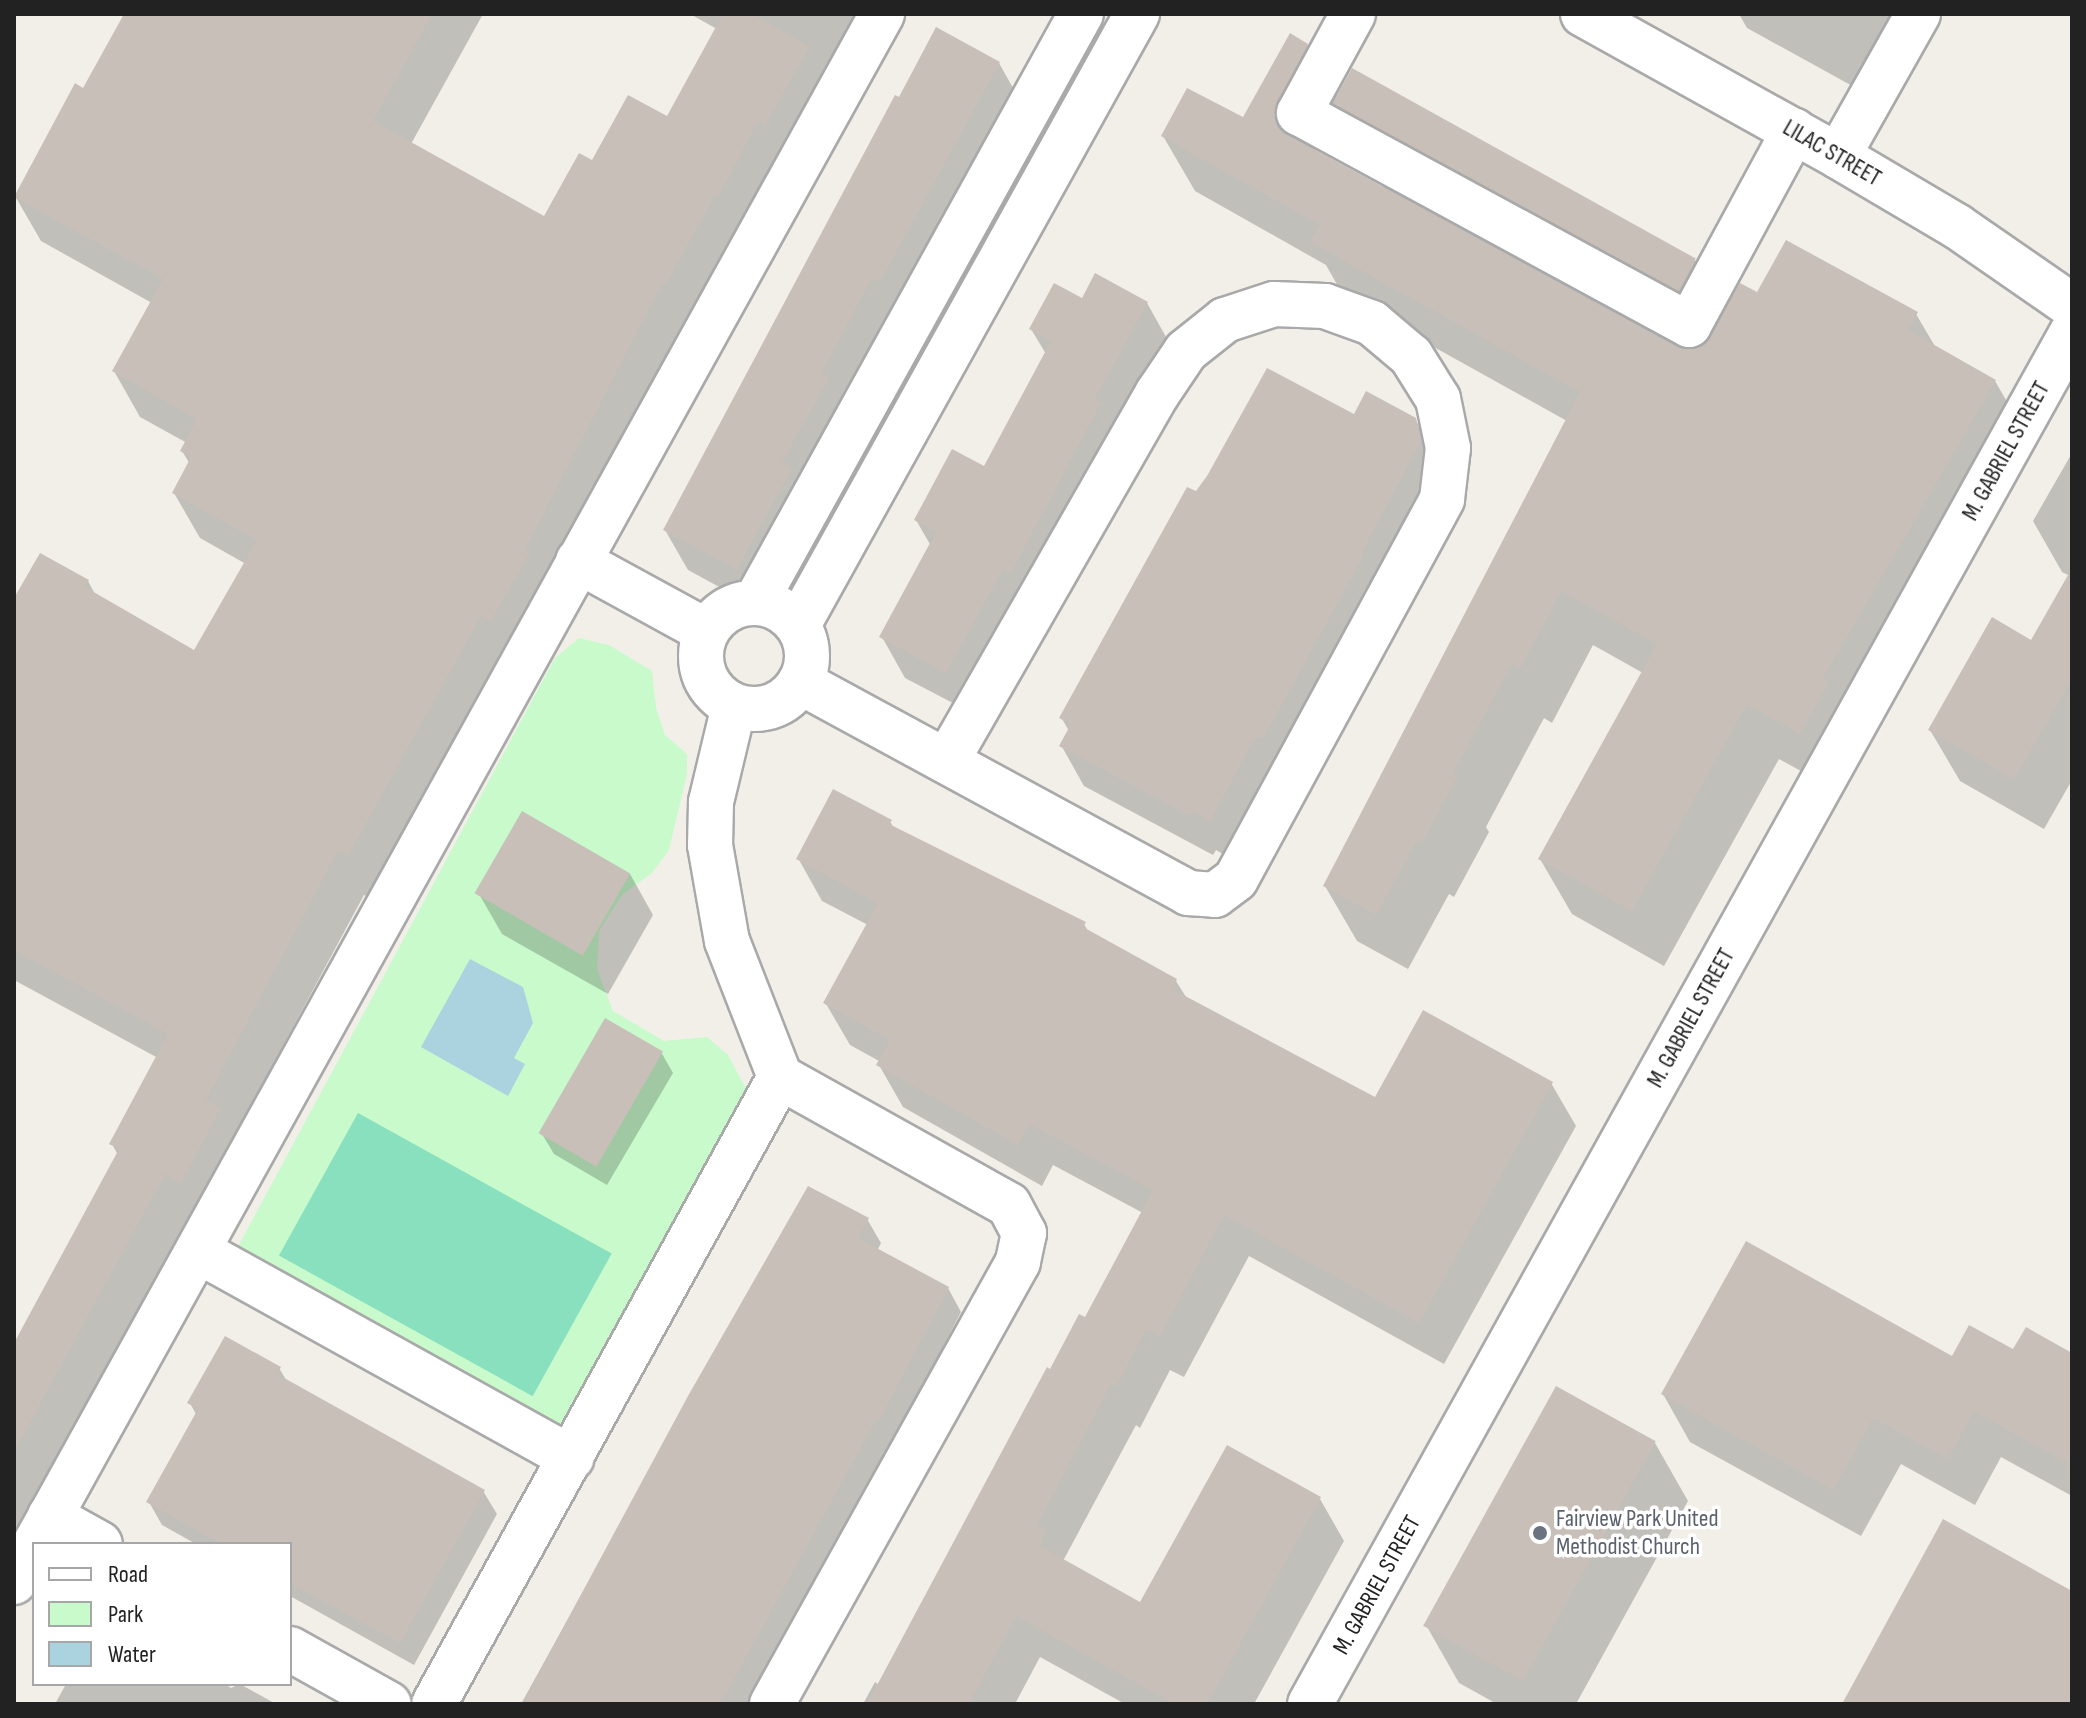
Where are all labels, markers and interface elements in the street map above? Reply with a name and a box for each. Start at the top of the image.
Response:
street label: LILAC STREET [1778,113,1886,193]
street label: M. GABRIEL STREET [1956,376,2056,526]
street label: M. GABRIEL STREET [1641,943,1741,1093]
place label: Fairview Park United Methodist Church [1556,1505,1718,1561]
street label: M. GABRIEL STREET [1327,1510,1427,1660]
marker: Fairview Park United Methodist Church [1531,1524,1549,1542]
legend [32,1542,292,1686]
text: Road [108,1560,148,1589]
text: Park [108,1600,143,1629]
text: Water [108,1640,156,1669]

